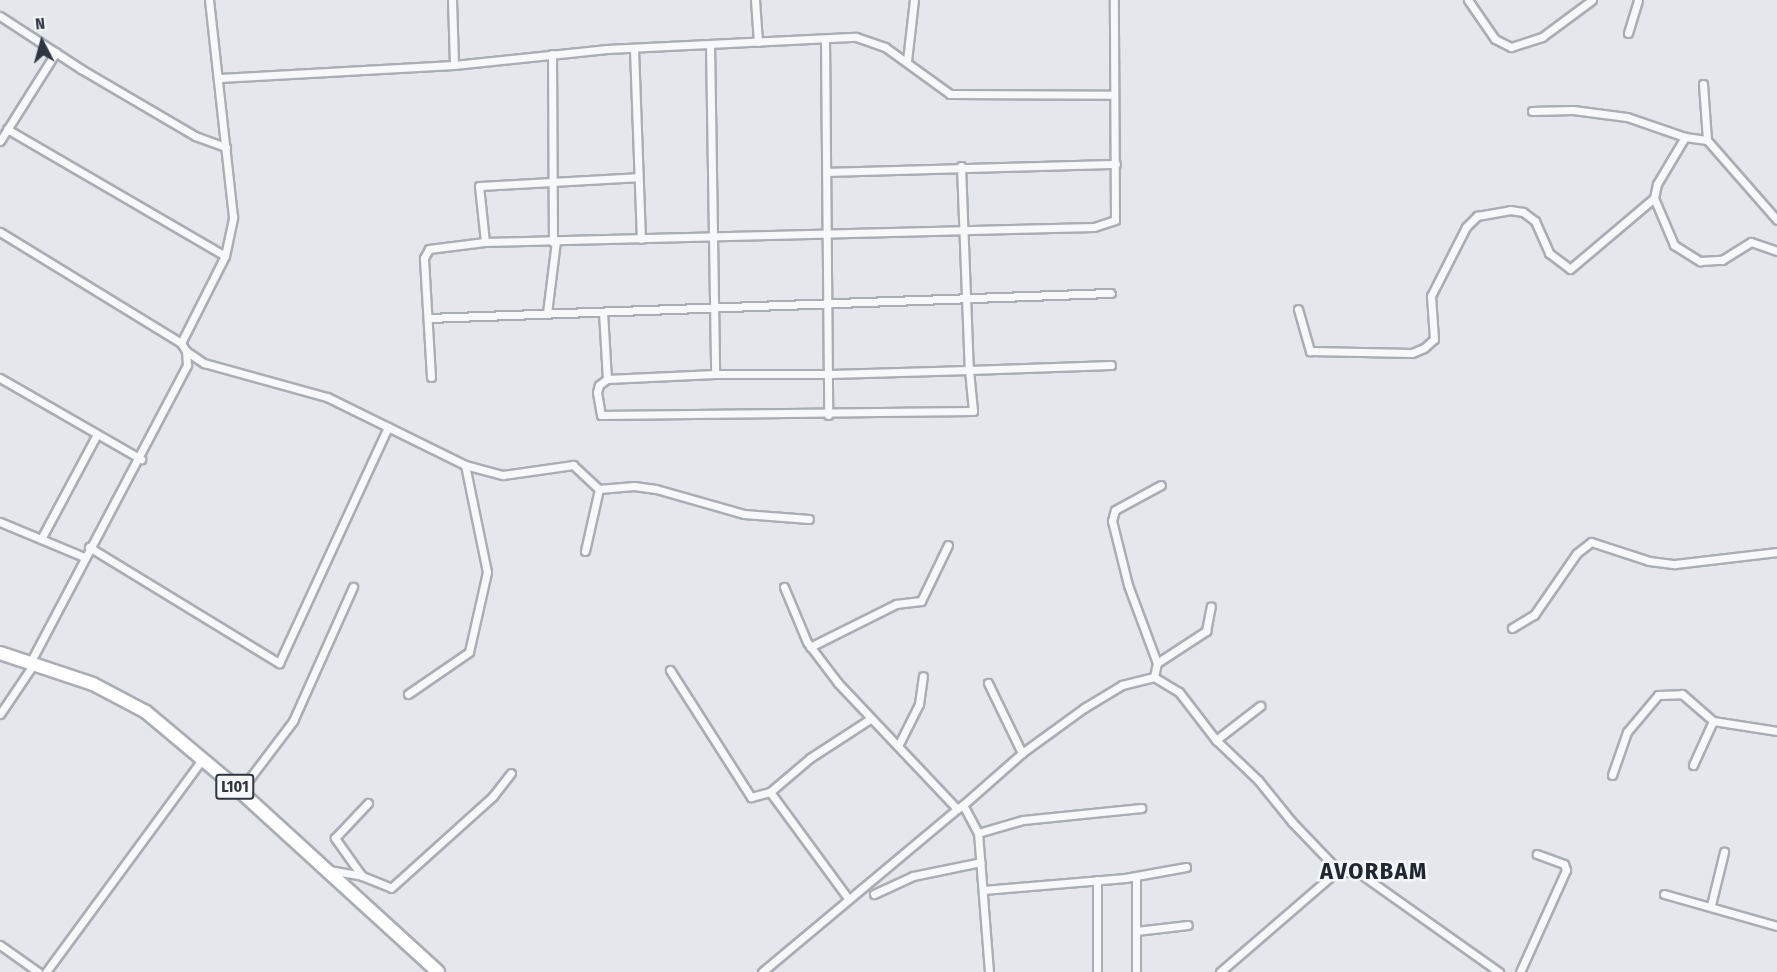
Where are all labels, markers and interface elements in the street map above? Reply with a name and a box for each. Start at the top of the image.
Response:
north arrow [12,12,72,72]
text: N [34,14,46,34]
road number: L101 [214,774,256,800]
district label: AVORBAM [1320,858,1428,886]

